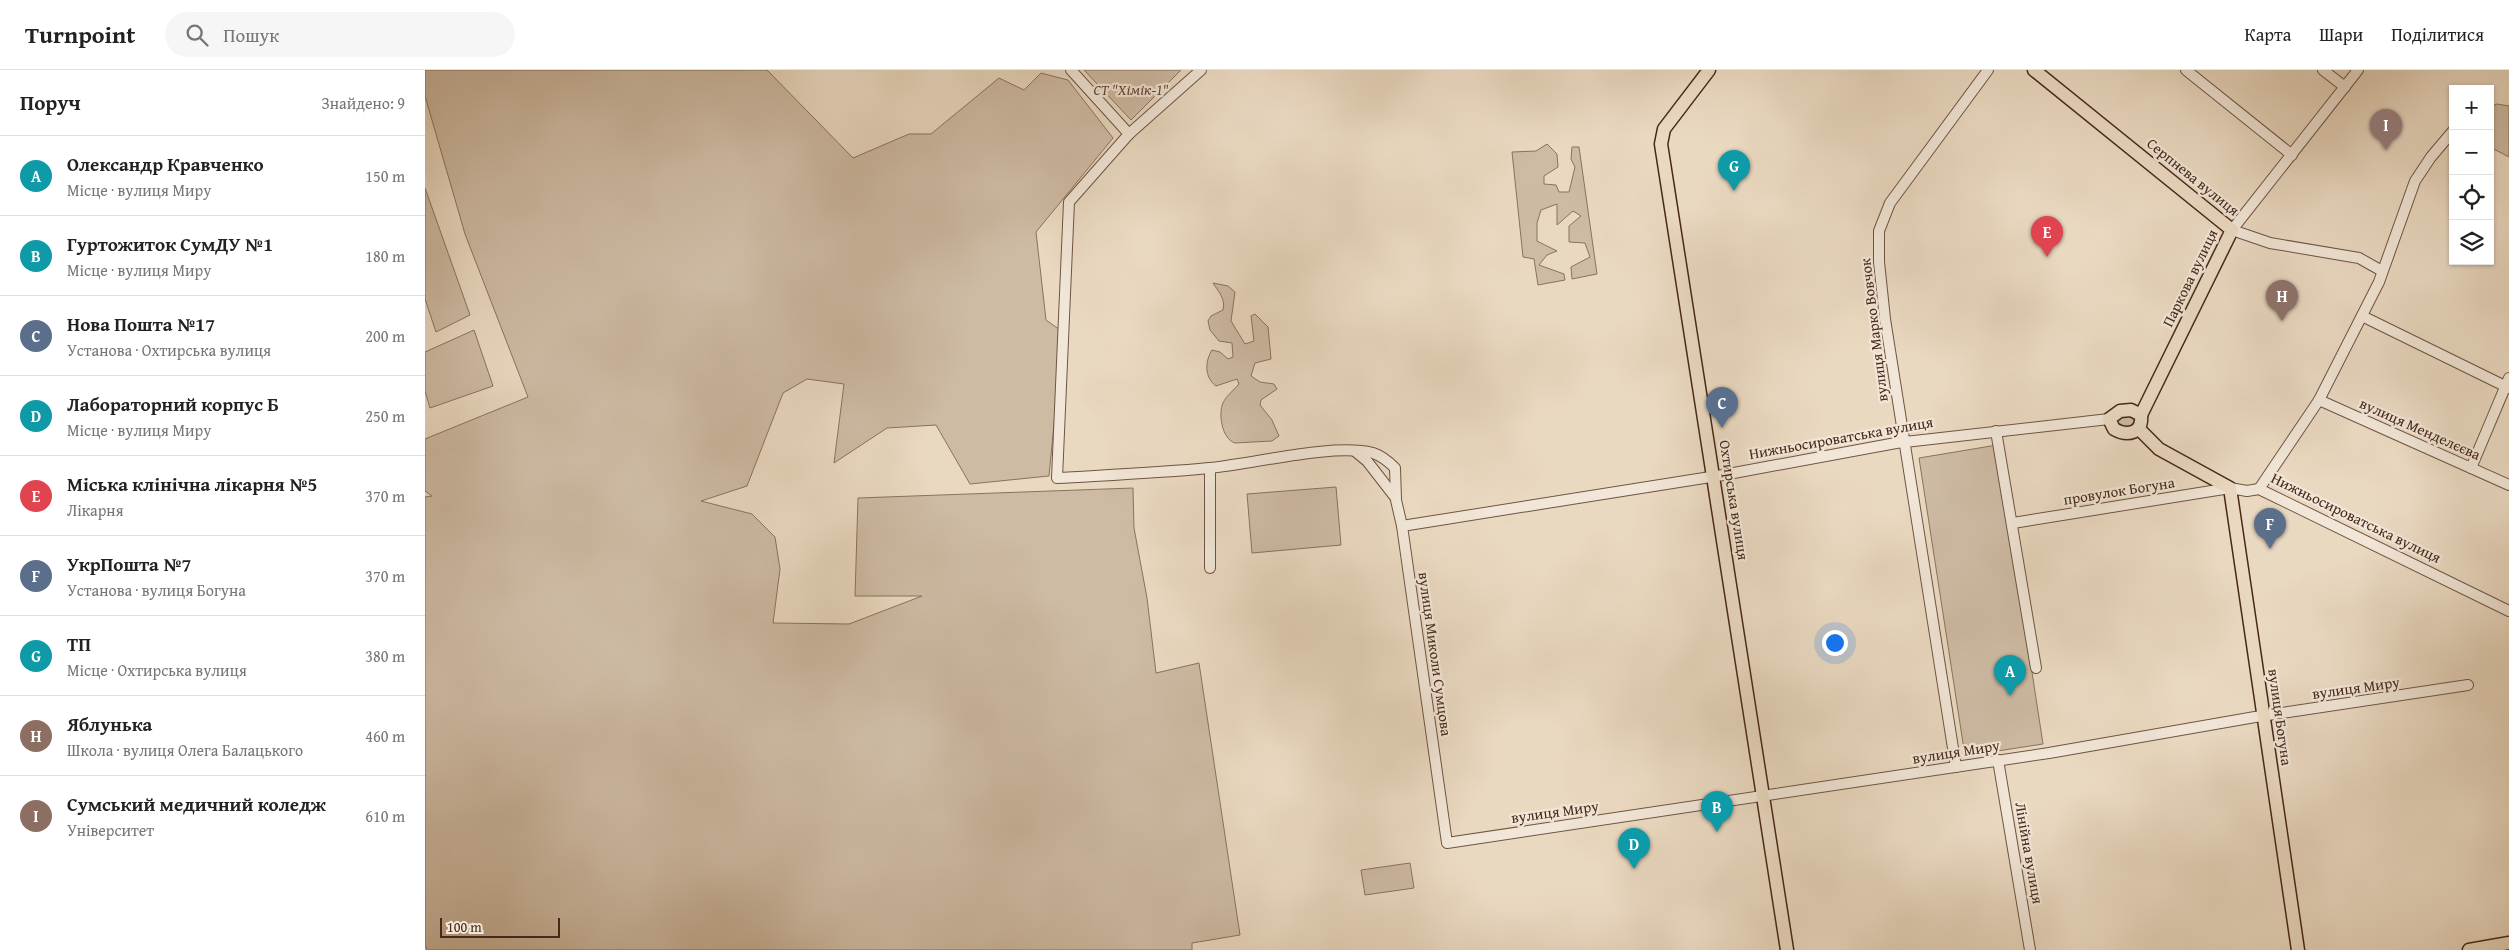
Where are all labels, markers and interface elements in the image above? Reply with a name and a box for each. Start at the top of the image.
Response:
search box [165,12,515,57]
text: Turnpoint [25,17,135,52]
icon: search [183,21,211,49]
text: Пошук [223,21,279,49]
text: Карта [2245,21,2291,48]
text: Шари [2319,21,2363,48]
text: Поділитися [2391,21,2484,48]
park label: СТ "Хімік-1" [1093,79,1169,100]
map controls [2449,85,2494,265]
button: + [2449,85,2494,130]
text: Поруч [20,87,81,118]
text: Знайдено: 9 [322,91,405,115]
pin: I [2370,109,2402,150]
button: − [2449,130,2494,175]
street label: Серпнева вулиця [2143,133,2244,221]
text: Олександр Кравченко [67,150,264,178]
pin: G [1718,150,1750,191]
text: A [31,164,41,188]
text: 150 m [365,164,405,188]
button: locate [2449,175,2494,220]
text: Місце · вулиця Миру [67,178,211,202]
pin: E [2031,216,2063,257]
button: layers [2449,220,2494,265]
street label: Паркова вулиця [2157,225,2222,330]
text: Гуртожиток СумДУ №1 [67,230,273,258]
text: B [31,244,41,268]
text: 180 m [365,244,405,268]
street label: вулиця Марко Вовчок [1854,257,1893,403]
text: Місце · вулиця Миру [67,258,211,282]
pin: H [2266,280,2298,321]
text: Нова Пошта №17 [67,310,215,338]
text: C [31,324,41,348]
text: 200 m [365,324,405,348]
text: Установа · Охтирська вулиця [67,338,271,362]
pin: C [1706,387,1738,428]
text: Лабораторний корпус Б [67,390,279,418]
street label: вулиця Менделєєва [2356,392,2485,465]
text: D [31,404,41,428]
text: 250 m [365,404,405,428]
street label: Нижньосироватська вулиця [1747,411,1935,464]
text: Місце · вулиця Миру [67,418,211,442]
street label: Охтирська вулиця [1715,438,1754,562]
street label: Нижньосироватська вулиця [2268,467,2445,568]
text: Міська клінічна лікарня №5 [67,470,317,498]
street label: провулок Богуна [2062,471,2177,510]
text: E [32,484,40,508]
text: 370 m [365,484,405,508]
text: Лікарня [67,498,124,522]
pin: F [2254,508,2286,549]
text: УкрПошта №7 [67,550,191,578]
text: F [32,564,40,588]
text: 370 m [365,564,405,588]
street label: вулиця Миколи Сумцова [1414,571,1458,738]
text: Установа · вулиця Богуна [67,578,246,602]
text: ТП [67,630,91,658]
your location [1822,630,1848,656]
text: G [31,644,41,668]
text: 380 m [365,644,405,668]
pin: A [1994,655,2026,696]
text: Місце · Охтирська вулиця [67,658,247,682]
street label: вулиця Богуна [2263,667,2298,768]
street label: вулиця Миру [2311,671,2401,704]
text: Яблунька [67,710,152,738]
text: H [30,724,42,748]
text: 460 m [365,724,405,748]
street label: вулиця Миру [1911,734,2001,769]
text: Школа · вулиця Олега Балацького [67,738,303,762]
text: Сумський медичний коледж [67,790,326,818]
pin: B [1701,791,1733,832]
street label: вулиця Миру [1510,795,1600,828]
street label: Лінійна вулиця [2010,800,2049,906]
text: I [33,804,39,828]
text: 610 m [365,804,405,828]
text: Університет [67,818,154,842]
pin: D [1618,828,1650,869]
scale bar [440,915,560,938]
text: 100 m [447,917,482,937]

